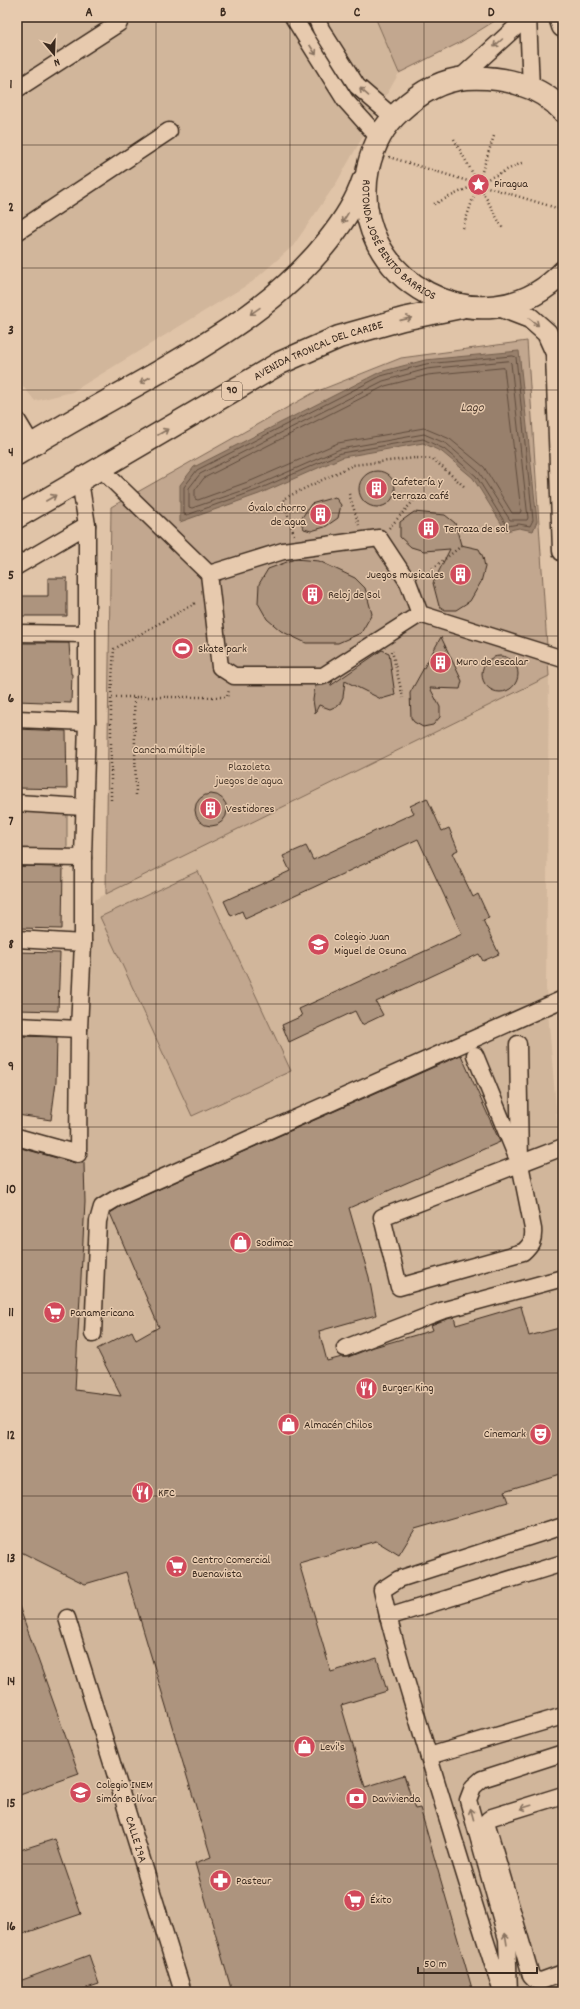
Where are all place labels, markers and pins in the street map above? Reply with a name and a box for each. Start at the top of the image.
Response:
place icon: Piragua [465,171,491,197]
place label: Piragua [494,176,528,193]
place label: Cafetería y terraza café [392,474,449,505]
building icon: Cafetería y terraza café [364,476,390,502]
place label: Óvalo chorro de agua [248,500,306,531]
building icon: Óvalo chorro de agua [308,502,334,528]
building icon: Terraza de sol [415,516,441,542]
place label: Terraza de sol [444,521,509,538]
building icon: Juegos musicales [447,562,473,588]
place label: Juegos musicales [366,567,444,584]
building icon: Reloj de Sol [300,582,326,608]
place label: Reloj de Sol [328,587,381,604]
sports icon: Skate park [170,636,196,662]
place label: Skate park [198,641,247,658]
building icon: Muro de escalar [427,649,453,675]
place label: Muro de escalar [456,654,529,671]
building icon: Vestidores [198,796,224,822]
place label: Vestidores [226,801,274,818]
place label: Colegio Juan Miguel de Osuna [334,929,407,960]
school or university icon: Colegio Juan Miguel de Osuna [306,931,332,957]
shop icon: Sodimac [228,1230,254,1256]
place label: Sodimac [256,1235,293,1252]
supermarket icon: Panamericana [41,1300,67,1326]
place label: Panamericana [70,1305,134,1322]
restaurant icon: Burger King [354,1375,380,1401]
place label: Burger King [382,1380,434,1397]
shop icon: Almacén Chilos [276,1412,302,1438]
place label: Almacén Chilos [304,1417,372,1434]
theatre icon: Cinemark [528,1421,554,1447]
place label: Cinemark [484,1426,526,1443]
restaurant icon: KFC [130,1480,156,1506]
place label: KFC [158,1485,175,1502]
place label: Centro Comercial Buenavista [192,1552,271,1583]
supermarket icon: Centro Comercial Buenavista [163,1554,189,1580]
shop icon: Levi's [291,1734,317,1760]
place label: Levi's [320,1739,345,1756]
place label: Colegio INEM Simón Bolívar [96,1777,157,1808]
school or university icon: Colegio INEM Simón Bolívar [68,1779,94,1805]
bank icon: Davivienda [344,1786,370,1812]
place label: Davivienda [372,1791,421,1808]
pharmacy icon: Pasteur [208,1868,234,1894]
place label: Pasteur [236,1873,272,1890]
supermarket icon: Éxito [342,1887,368,1913]
place label: Éxito [370,1892,392,1909]

